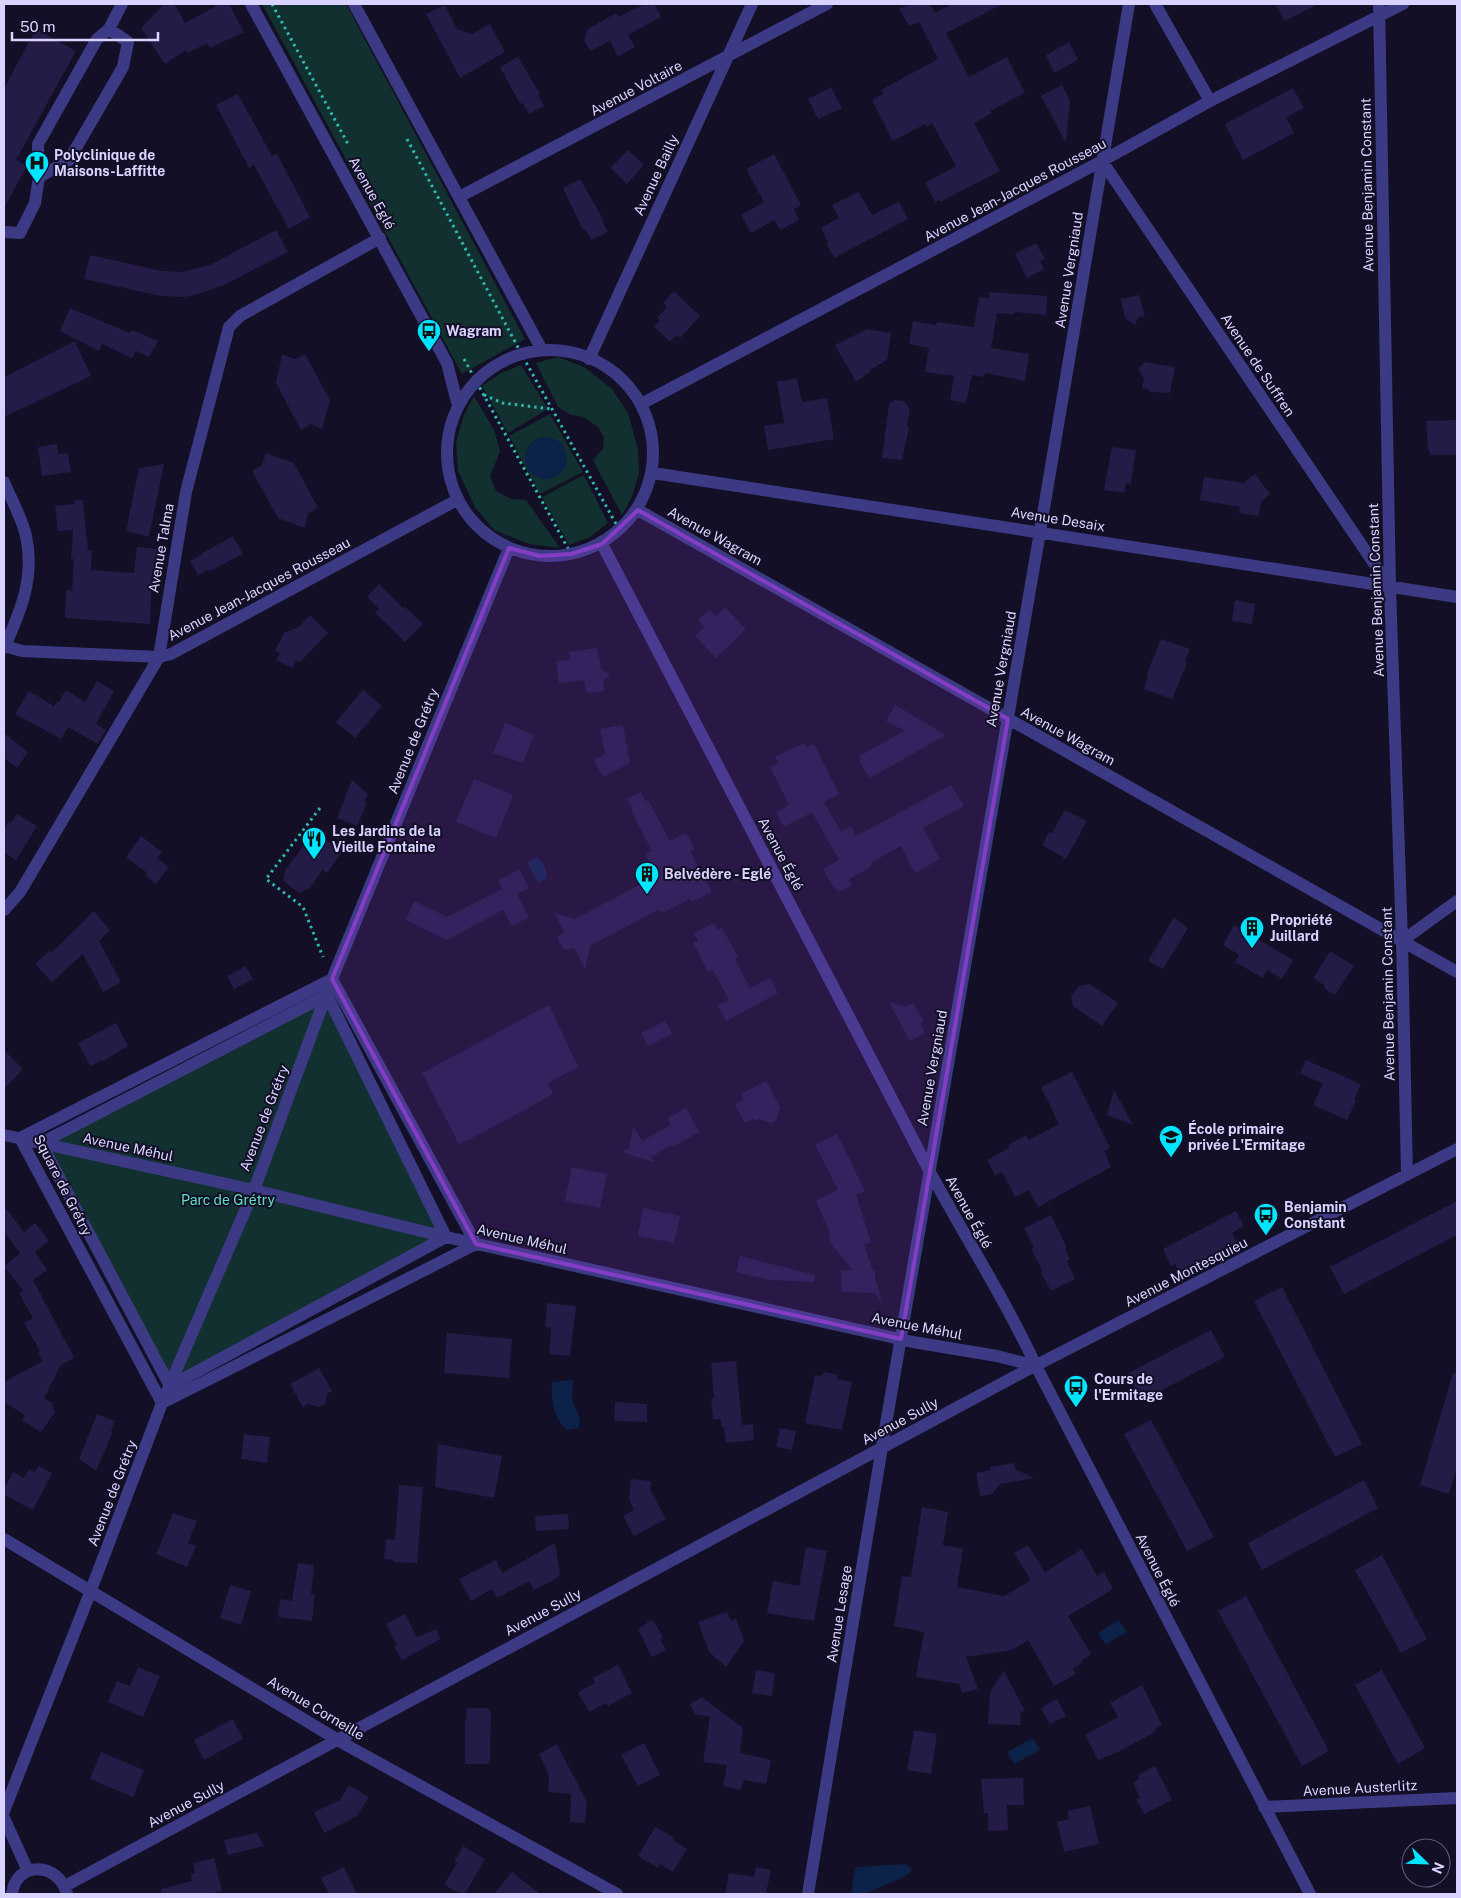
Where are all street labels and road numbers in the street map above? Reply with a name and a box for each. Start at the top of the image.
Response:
street label: Avenue Voltaire [587,57,685,119]
street label: Avenue Benjamin Constant [1357,98,1377,272]
street label: Avenue Bailly [630,131,682,218]
street label: Avenue Jean-Jacques Rousseau [921,135,1109,245]
street label: Avenue Eglé [346,154,399,232]
street label: Avenue Vergniaud [1052,211,1086,329]
street label: Avenue de Suffren [1218,311,1298,419]
street label: Avenue Talma [145,502,177,594]
street label: Avenue Wagram [665,503,765,569]
street label: Avenue Benjamin Constant [1365,503,1387,677]
street label: Avenue Desaix [1010,504,1106,534]
street label: Avenue Jean-Jacques Rousseau [165,534,353,644]
street label: Avenue Vergniaud [983,610,1019,728]
street label: Avenue de Grétry [384,685,442,796]
street label: Avenue Wagram [1018,703,1118,769]
street label: Avenue Églé [755,814,808,893]
street label: Avenue Benjamin Constant [1378,907,1398,1081]
street label: Avenue Vergniaud [914,1009,950,1127]
street label: Avenue de Grétry [236,1062,292,1173]
street label: Avenue Méhul [81,1130,175,1164]
street label: Square de Grétry [31,1132,96,1239]
street label: Avenue Églé [943,1172,996,1251]
street label: Avenue Méhul [475,1221,569,1257]
street label: Avenue Montesquieu [1122,1234,1250,1310]
street label: Avenue Méhul [870,1309,964,1343]
street label: Avenue Sully [859,1394,941,1448]
street label: Avenue de Grétry [84,1437,140,1548]
street label: Avenue Églé [1133,1530,1184,1610]
street label: Avenue Lesage [823,1564,855,1664]
street label: Avenue Sully [502,1585,584,1639]
street label: Avenue Corneille [265,1673,367,1743]
street label: Avenue Sully [145,1777,227,1831]
street label: Avenue Austerlitz [1302,1777,1418,1799]

